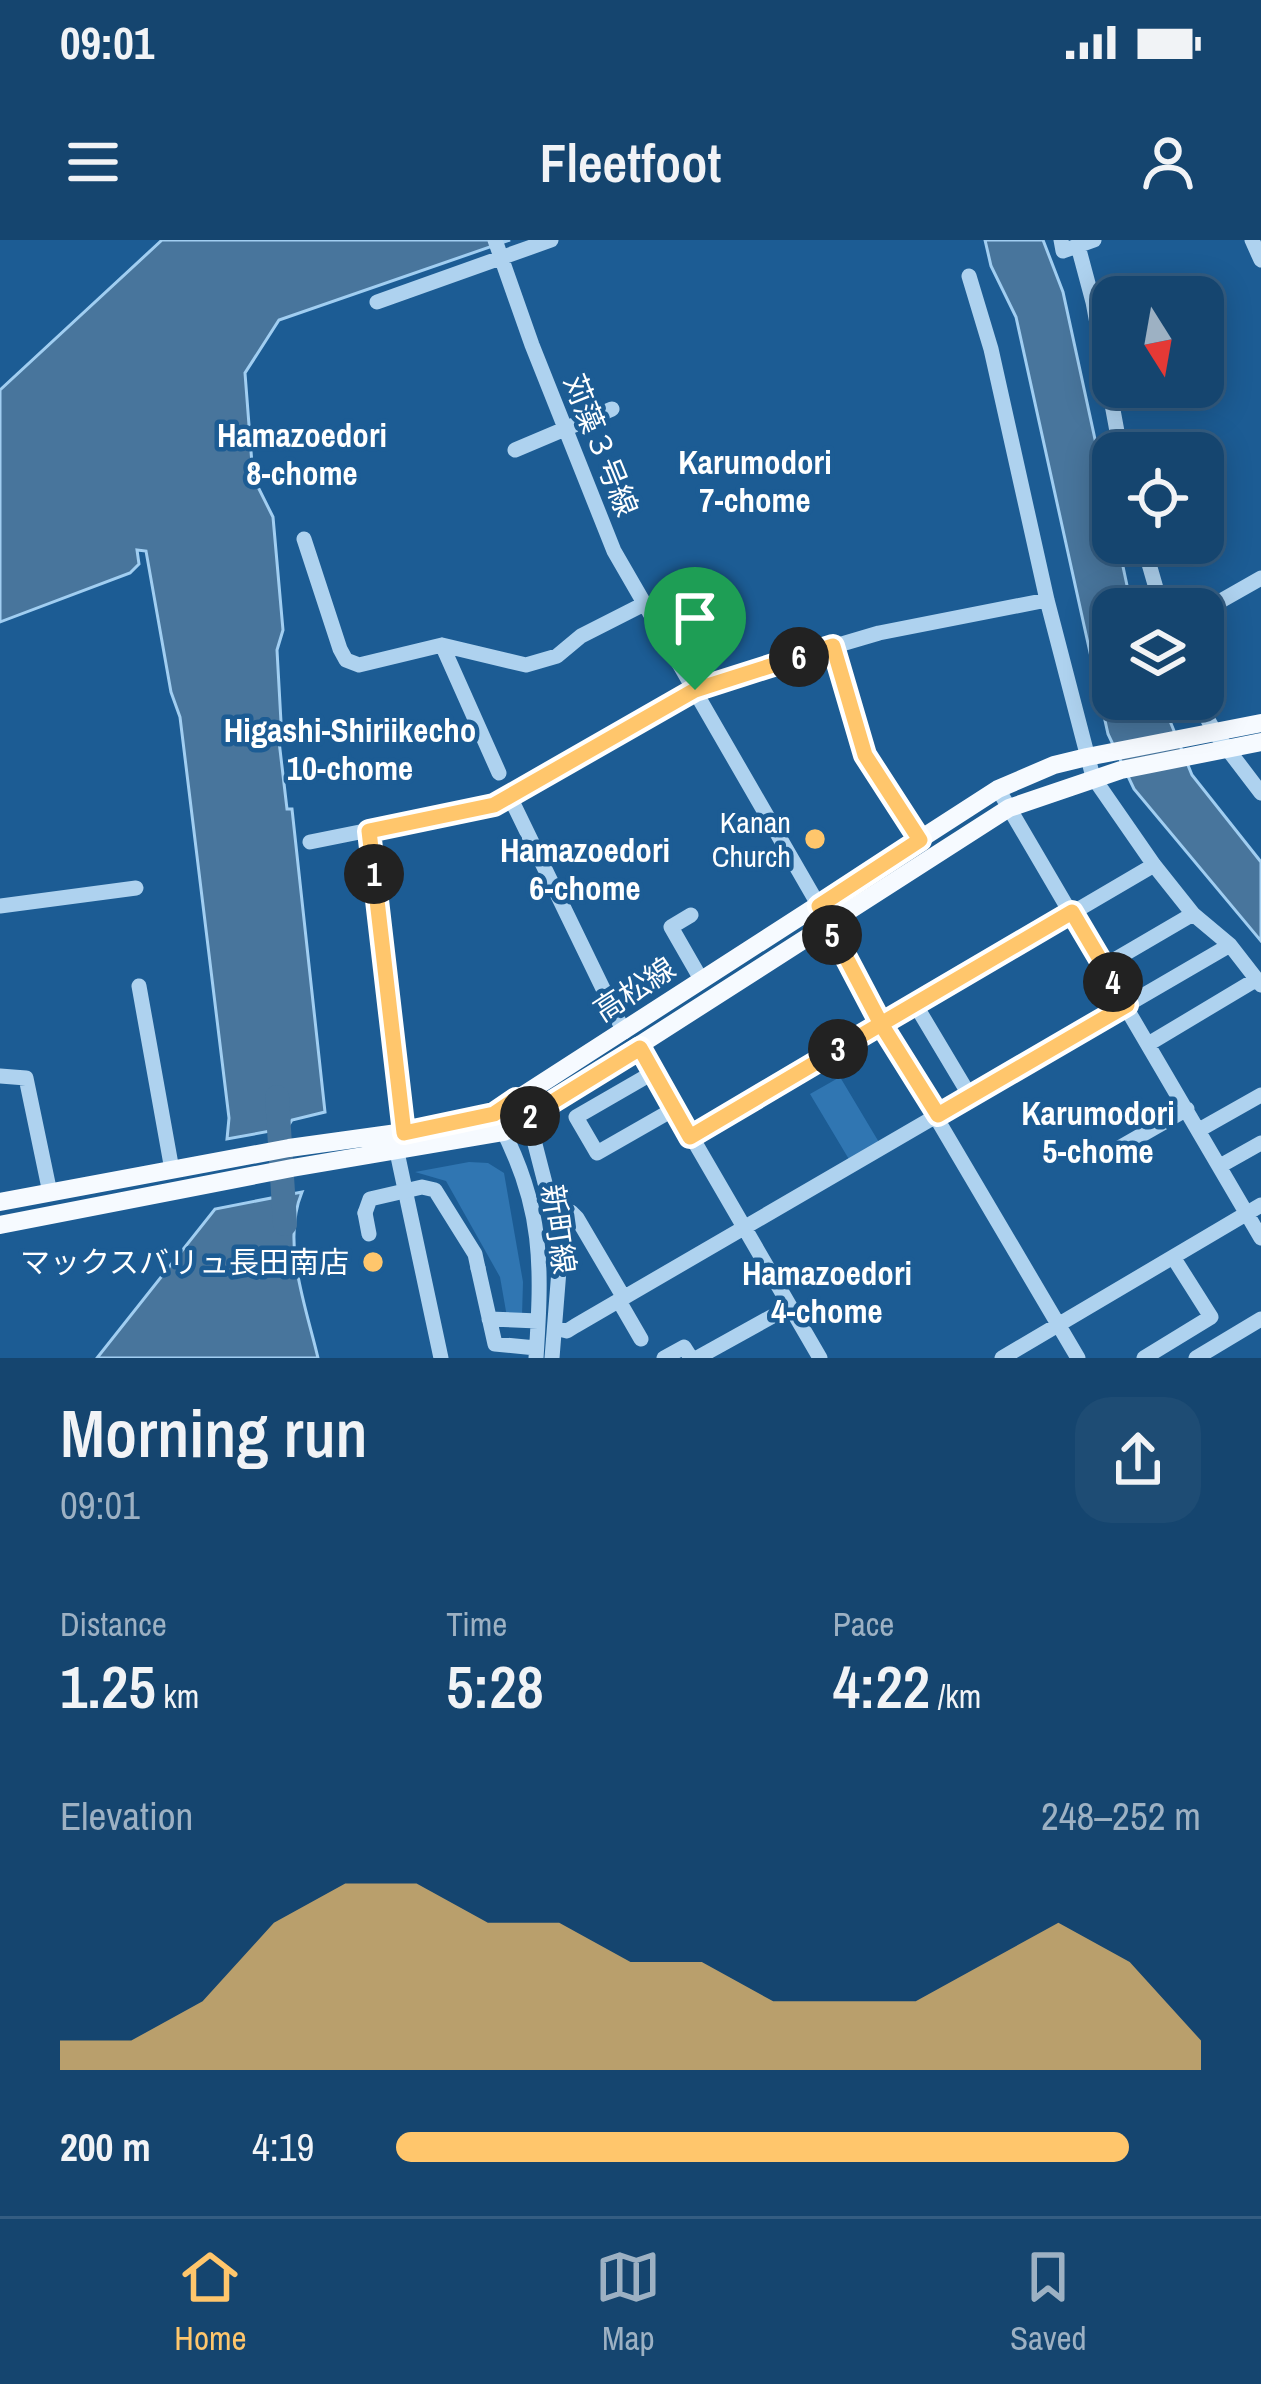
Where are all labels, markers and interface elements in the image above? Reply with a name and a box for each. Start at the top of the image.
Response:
text: 09:01 [60,12,154,73]
text: Fleetfoot [539,126,722,199]
icon: menu [60,129,126,195]
icon: person [1135,129,1201,195]
north arrow [1092,276,1224,408]
map controls [1092,276,1224,720]
street label: 苅藻３号線 [554,368,648,522]
district label: Hamazoedori 8-chome [217,413,387,495]
button: locate [1092,432,1224,564]
district label: Karumodori 7-chome [678,440,832,522]
pin [644,567,746,690]
icon: arrive [662,585,728,651]
button: layers [1092,588,1224,720]
pin: 6 [769,627,829,687]
text: 6 [791,635,807,679]
district label: Higashi-Shiriikecho 10-chome [224,708,476,790]
place label: Kanan Church [712,802,791,876]
marker: Kanan Church [802,826,828,852]
district label: Hamazoedori 6-chome [500,828,670,910]
pin: 1 [344,844,404,904]
text: 1 [366,852,382,896]
pin: 5 [802,905,862,965]
text: 5 [824,913,840,957]
street label: 高松線 [585,948,683,1030]
pin: 4 [1083,952,1143,1012]
text: 4 [1105,960,1121,1004]
pin: 3 [808,1019,868,1079]
text: 3 [830,1027,846,1071]
pin: 2 [500,1086,560,1146]
district label: Karumodori 5-chome [1021,1091,1175,1173]
text: 2 [522,1094,538,1138]
street label: 新町線 [533,1182,585,1276]
place label: マックスバリュ長田南店 [20,1242,349,1282]
marker: マックスバリュ長田南店 [360,1249,386,1275]
district label: Hamazoedori 4-chome [742,1251,912,1333]
text: Morning run [60,1389,368,1478]
button: share [1075,1397,1201,1523]
text: 09:01 [60,1479,140,1531]
text: Distance [60,1602,167,1646]
text: Time [446,1602,507,1646]
text: Pace [833,1602,894,1646]
text: 1.25 [60,1646,156,1727]
text: 5:28 [446,1646,544,1727]
text: 4:22 [833,1646,930,1727]
text: km [156,1674,199,1718]
text: /km [930,1674,981,1718]
text: Elevation [60,1790,193,1842]
text: 248–252 m [1041,1790,1201,1842]
text: 200 m [60,2121,151,2173]
text: 4:19 [252,2121,314,2173]
tab: Home [174,2244,247,2360]
tab: Map [595,2244,661,2360]
tab: Saved [1010,2244,1087,2360]

